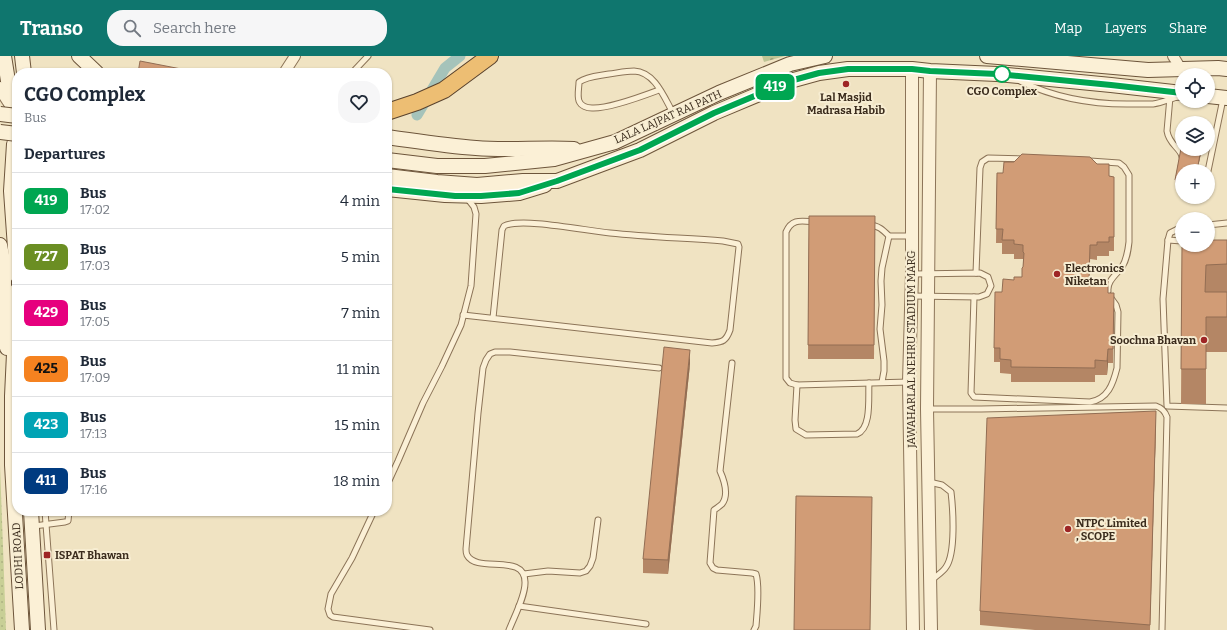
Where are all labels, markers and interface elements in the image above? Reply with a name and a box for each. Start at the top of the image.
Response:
search box [107,10,387,46]
text: Transo [20,17,83,40]
icon: search [121,17,143,39]
text: Search here [153,19,236,37]
text: Map [1054,20,1082,37]
text: Layers [1104,20,1147,37]
text: Share [1169,20,1207,37]
marker: CGO Complex [993,65,1011,83]
map controls [1175,68,1215,252]
button: locate [1175,68,1215,108]
line badge: 419 [752,74,798,100]
text: 419 [764,78,786,95]
marker: Lal Masjid Madrasa Habib [841,79,851,89]
button: heart [338,81,380,123]
text: CGO Complex [24,83,145,106]
place label: CGO Complex [967,85,1038,98]
street label: LALA LAJPAT RAI PATH [612,87,724,147]
place label: Lal Masjid Madrasa Habib [807,91,886,117]
text: Bus [24,110,46,125]
button: layers [1175,116,1215,156]
text: Departures [24,145,105,163]
button: + [1175,164,1215,204]
text: Bus [80,184,106,202]
text: 419 [35,192,57,209]
text: 4 min [340,192,380,210]
text: 17:02 [80,202,110,217]
button: − [1175,212,1215,252]
text: Bus [80,240,106,258]
text: 727 [35,248,57,265]
text: 5 min [341,248,380,266]
street label: JAWAHARLAL NEHRU STADIUM MARG [905,250,918,449]
text: 17:03 [80,258,110,273]
place label: Electronics Niketan [1065,262,1125,288]
marker: Electronics Niketan [1052,269,1062,279]
text: Bus [80,296,106,314]
text: 429 [34,304,58,321]
text: 7 min [341,304,380,322]
text: 17:05 [80,314,110,329]
place label: Soochna Bhavan [1110,334,1196,347]
marker: Soochna Bhavan [1199,335,1209,345]
text: Bus [80,352,106,370]
text: 425 [34,360,58,377]
text: 11 min [337,360,380,378]
text: 17:09 [80,370,110,385]
text: Bus [80,408,106,426]
text: 423 [34,416,58,433]
text: 15 min [335,416,380,434]
text: 17:13 [80,426,107,441]
text: Bus [80,464,106,482]
text: 411 [36,472,56,489]
text: 18 min [334,472,380,490]
text: 17:16 [80,482,107,497]
place label: NTPC Limited , SCOPE [1076,517,1147,543]
street label: LODHI ROAD [10,522,26,590]
marker: NTPC Limited , SCOPE [1063,524,1073,534]
place label: ISPAT Bhawan [55,549,129,562]
marker: ISPAT Bhawan [42,550,52,560]

